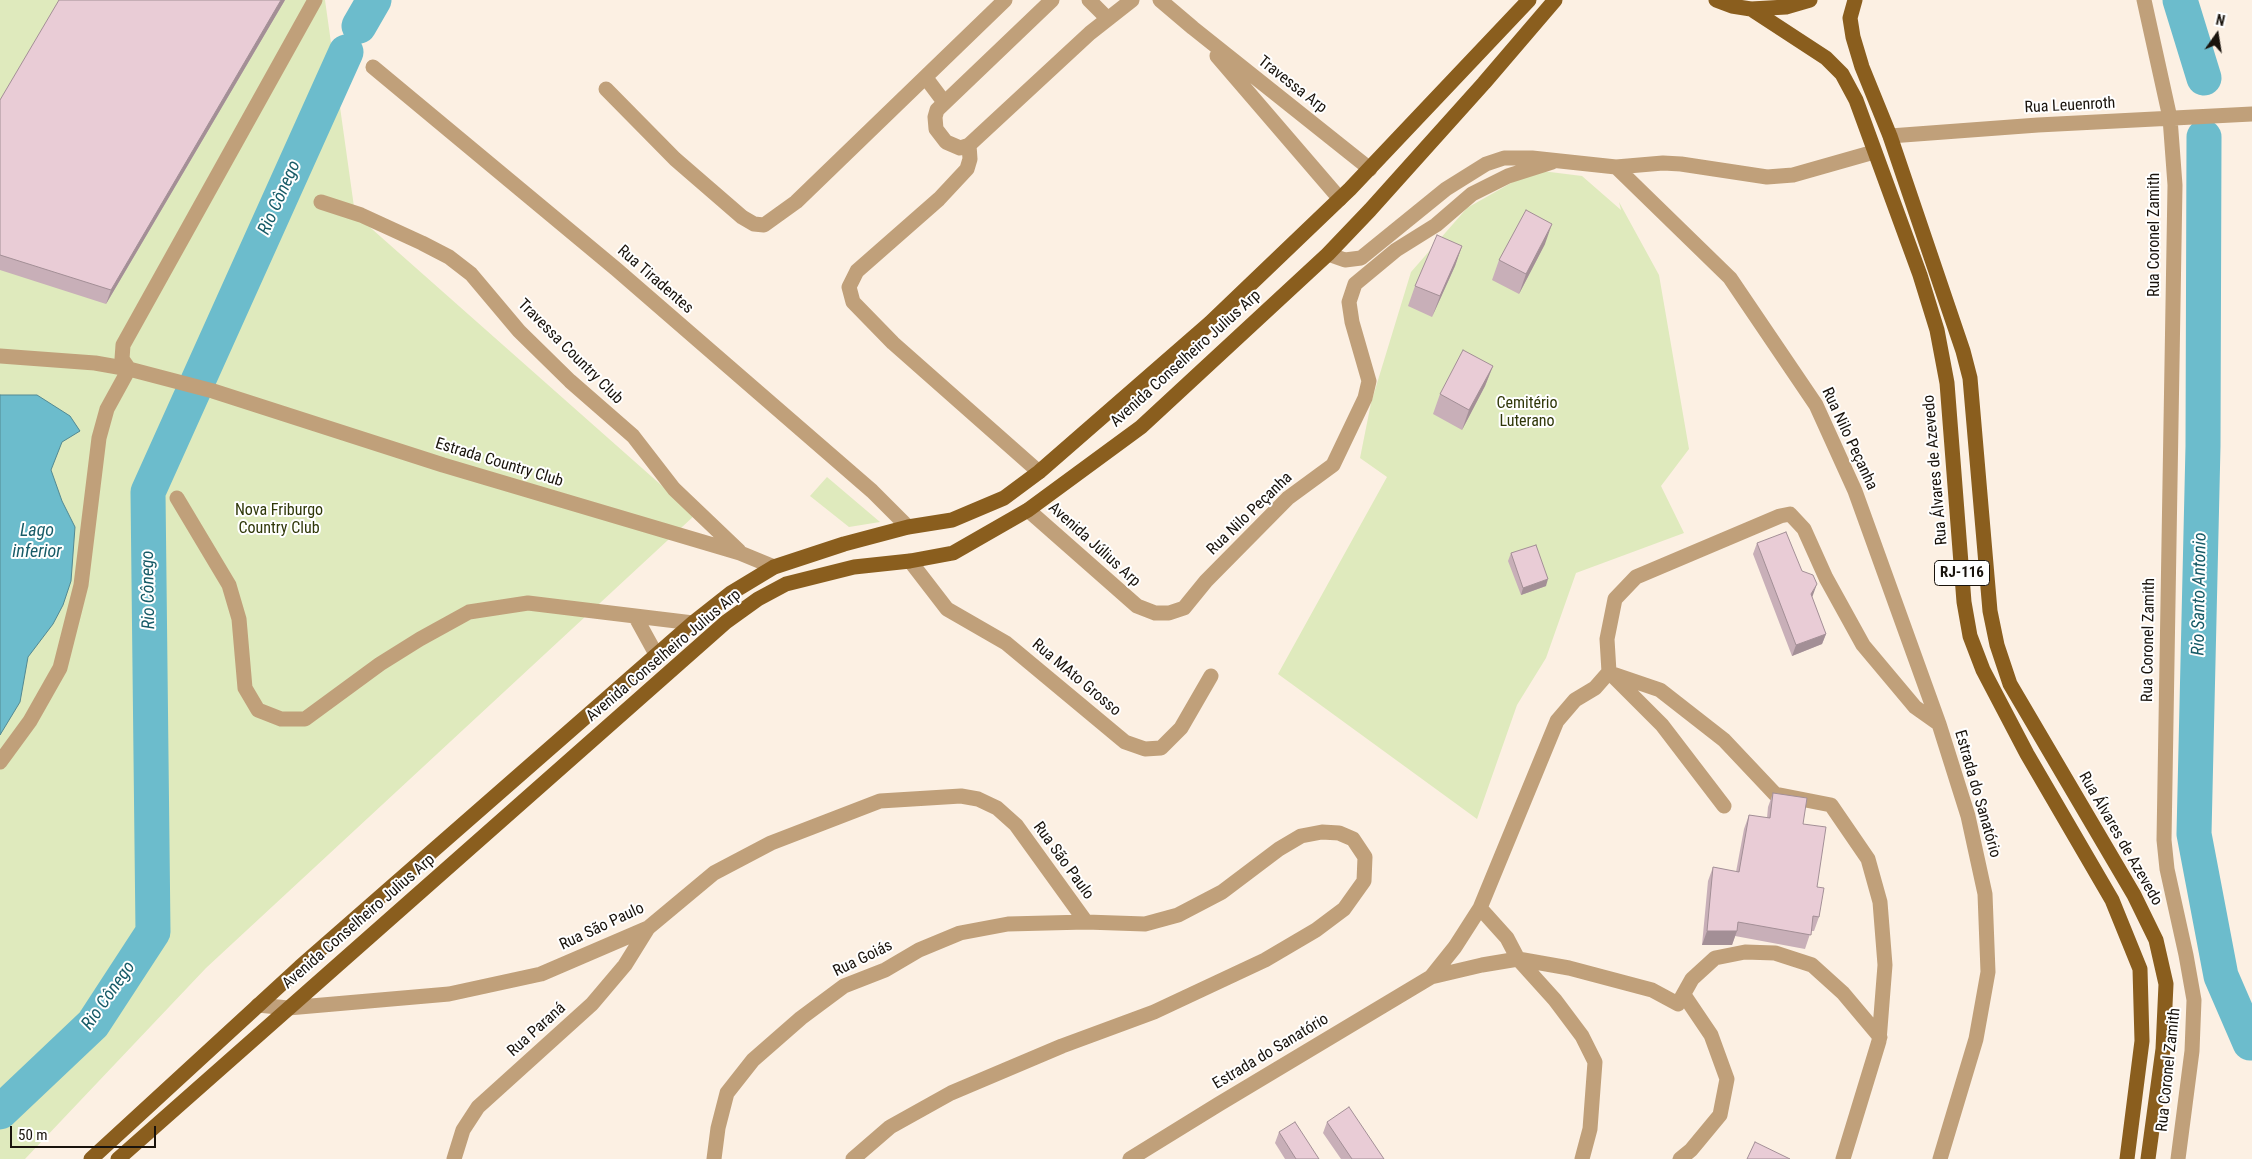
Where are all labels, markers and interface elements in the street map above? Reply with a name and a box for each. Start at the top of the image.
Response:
north arrow [2192,10,2242,60]
text: N [2214,12,2226,29]
street label: Travessa Arp [1254,52,1330,118]
street label: Rua Leuenroth [2024,94,2116,118]
water label: Rio Cônego [254,158,306,238]
street label: Rua Coronel Zamith [2145,173,2165,297]
street label: Rua Tiradentes [613,242,697,318]
street label: Avenida Conselheiro Julius Arp [1107,286,1265,432]
street label: Travessa Country Club [513,295,627,409]
street label: Rua Nilo Peçanha [1817,385,1881,493]
park label: Cemitério Luterano [1496,394,1558,432]
street label: Rua Álvares de Azevedo [1920,394,1952,546]
street label: Estrada Country Club [433,434,565,492]
street label: Rua Nilo Peçanha [1203,469,1297,559]
street label: Avenida Július Arp [1044,499,1144,591]
park label: Nova Friburgo Country Club [235,501,323,539]
water label: Lago inferior [12,520,62,562]
water label: Rio Santo Antonio [2188,532,2212,656]
water label: Rio Cônego [138,550,160,630]
road number: RJ-116 [1934,560,1990,586]
street label: Rua Coronel Zamith [2138,578,2160,702]
street label: Avenida Conselheiro Julius Arp [583,586,745,726]
street label: Rua MAto Grosso [1028,635,1124,721]
street label: Estrada do Sanatório [1950,728,2004,860]
street label: Rua Álvares de Azevedo [2074,769,2166,909]
street label: Rua São Paulo [1028,819,1098,903]
street label: Avenida Conselheiro Julius Arp [279,850,439,994]
street label: Rua São Paulo [557,899,647,955]
street label: Rua Goiás [830,936,896,982]
water label: Rio Cônego [78,958,140,1034]
street label: Rua Paraná [504,999,570,1061]
street label: Rua Coronel Zamith [2153,1007,2185,1133]
street label: Estrada do Sanatório [1210,1010,1332,1094]
scale bar [12,1116,159,1148]
text: 50 m [18,1126,48,1144]

